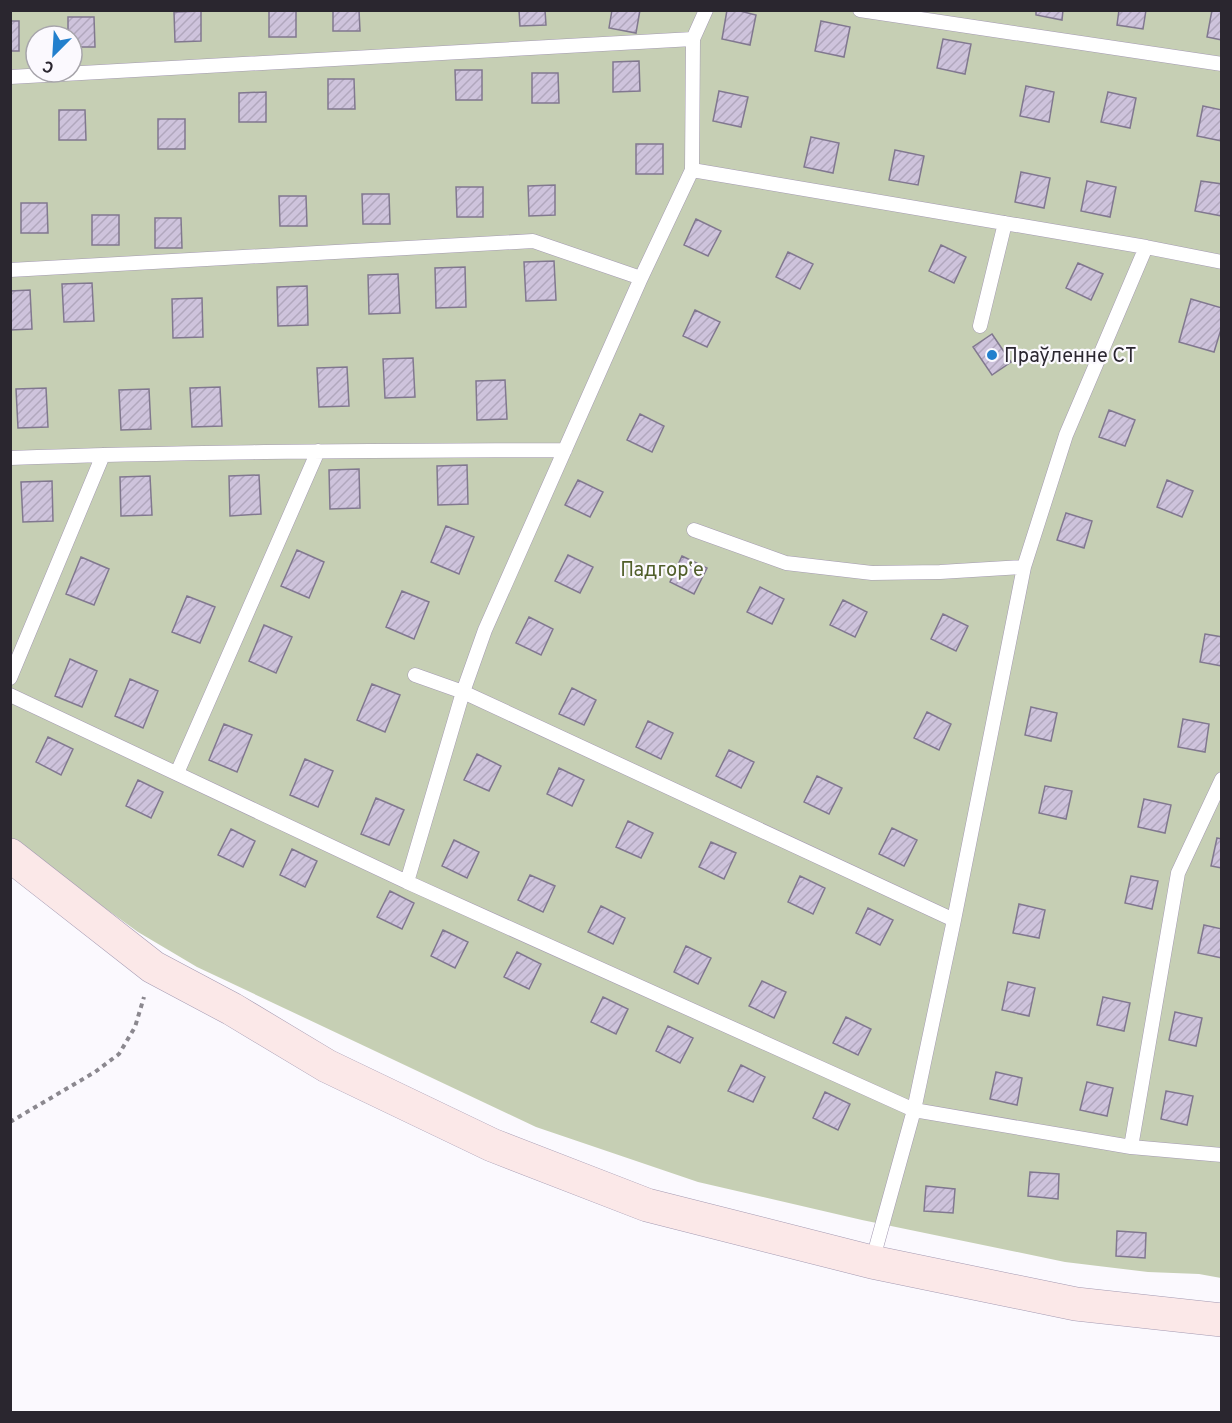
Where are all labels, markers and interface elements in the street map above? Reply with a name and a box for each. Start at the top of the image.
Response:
north arrow [24,24,84,84]
text: С [40,55,57,77]
place label: Праўленне СТ [1004,344,1137,370]
marker: Праўленне СТ [985,348,999,362]
park label: Падгорʼе [620,558,704,584]

